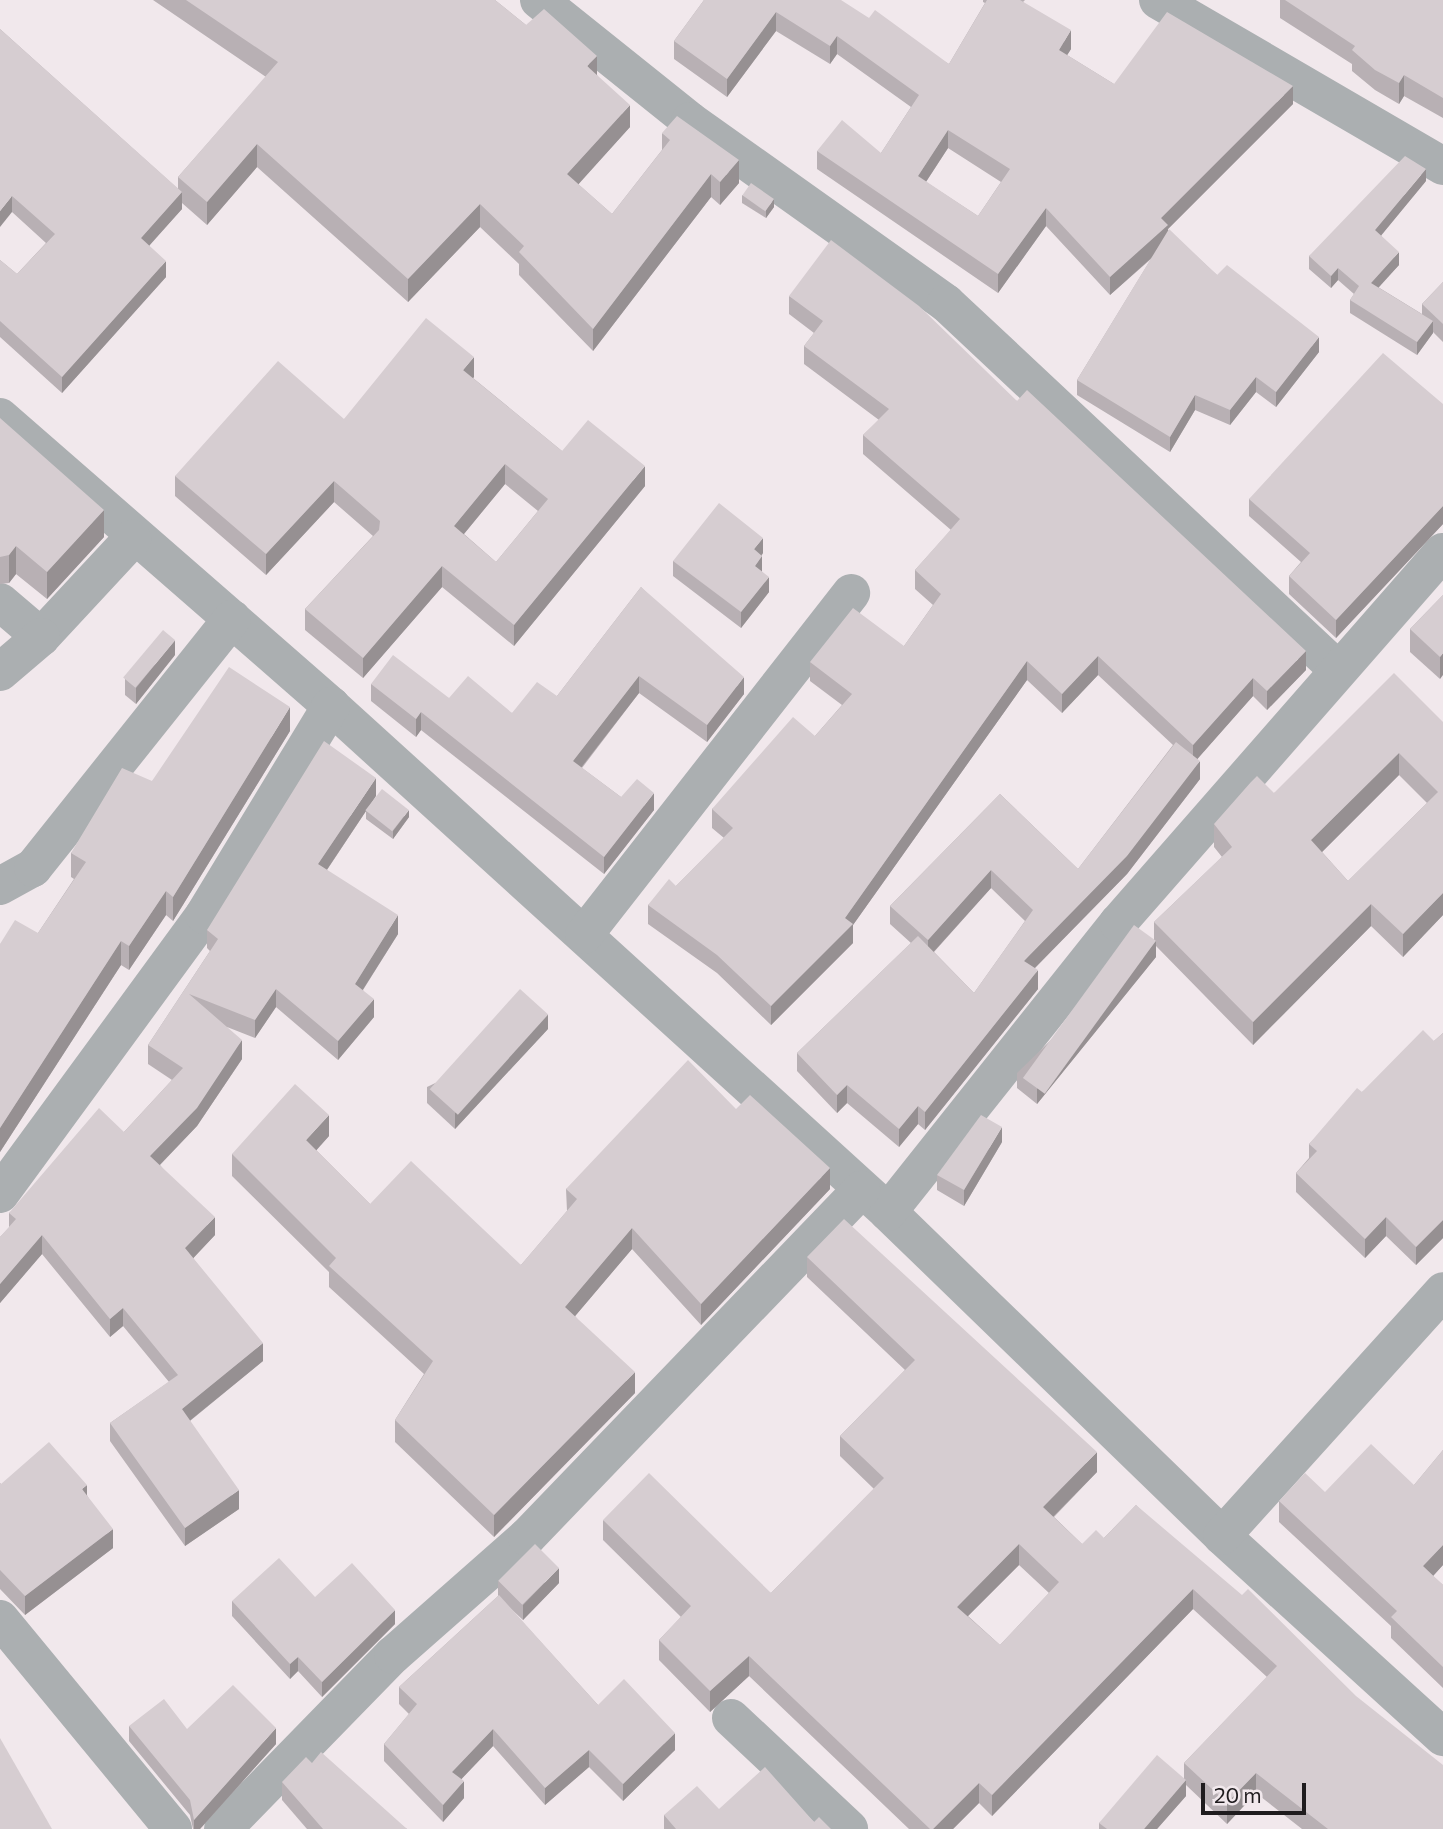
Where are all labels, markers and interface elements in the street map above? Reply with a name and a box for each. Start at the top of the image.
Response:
scale bar [1205,1770,1310,1814]
text: 20 m [1214,1782,1262,1807]

